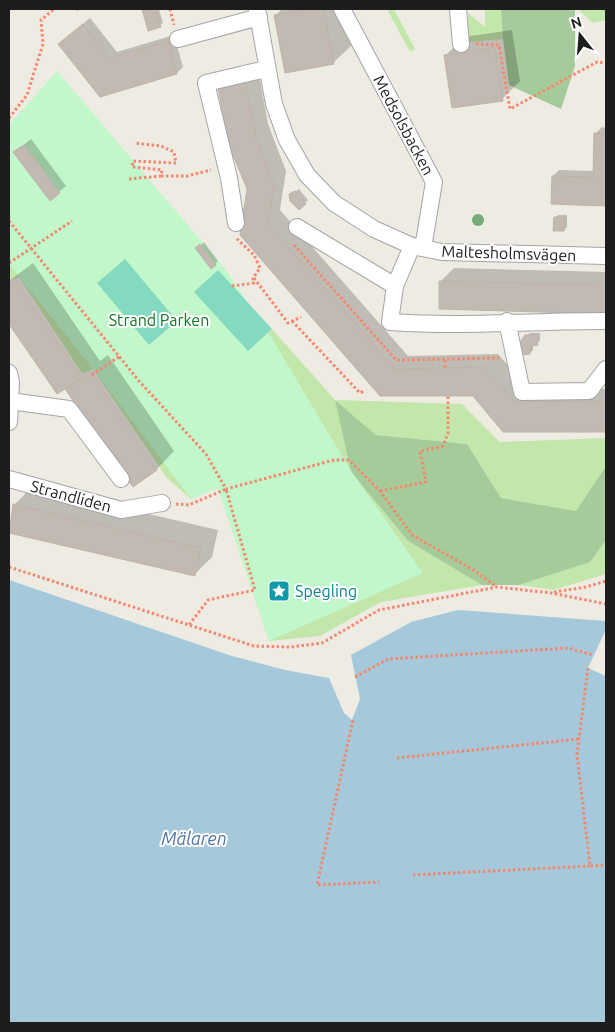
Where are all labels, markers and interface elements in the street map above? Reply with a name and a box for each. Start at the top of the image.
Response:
north arrow [555,10,605,60]
text: N [569,13,584,32]
street label: Medsolsbacken [370,72,438,178]
street label: Maltesholmsvägen [441,242,577,264]
park label: Strand Parken [109,311,209,329]
street label: Strandliden [29,477,113,515]
place icon: Spegling [267,579,291,603]
place label: Spegling [295,582,357,600]
water label: Mälaren [161,828,227,848]

